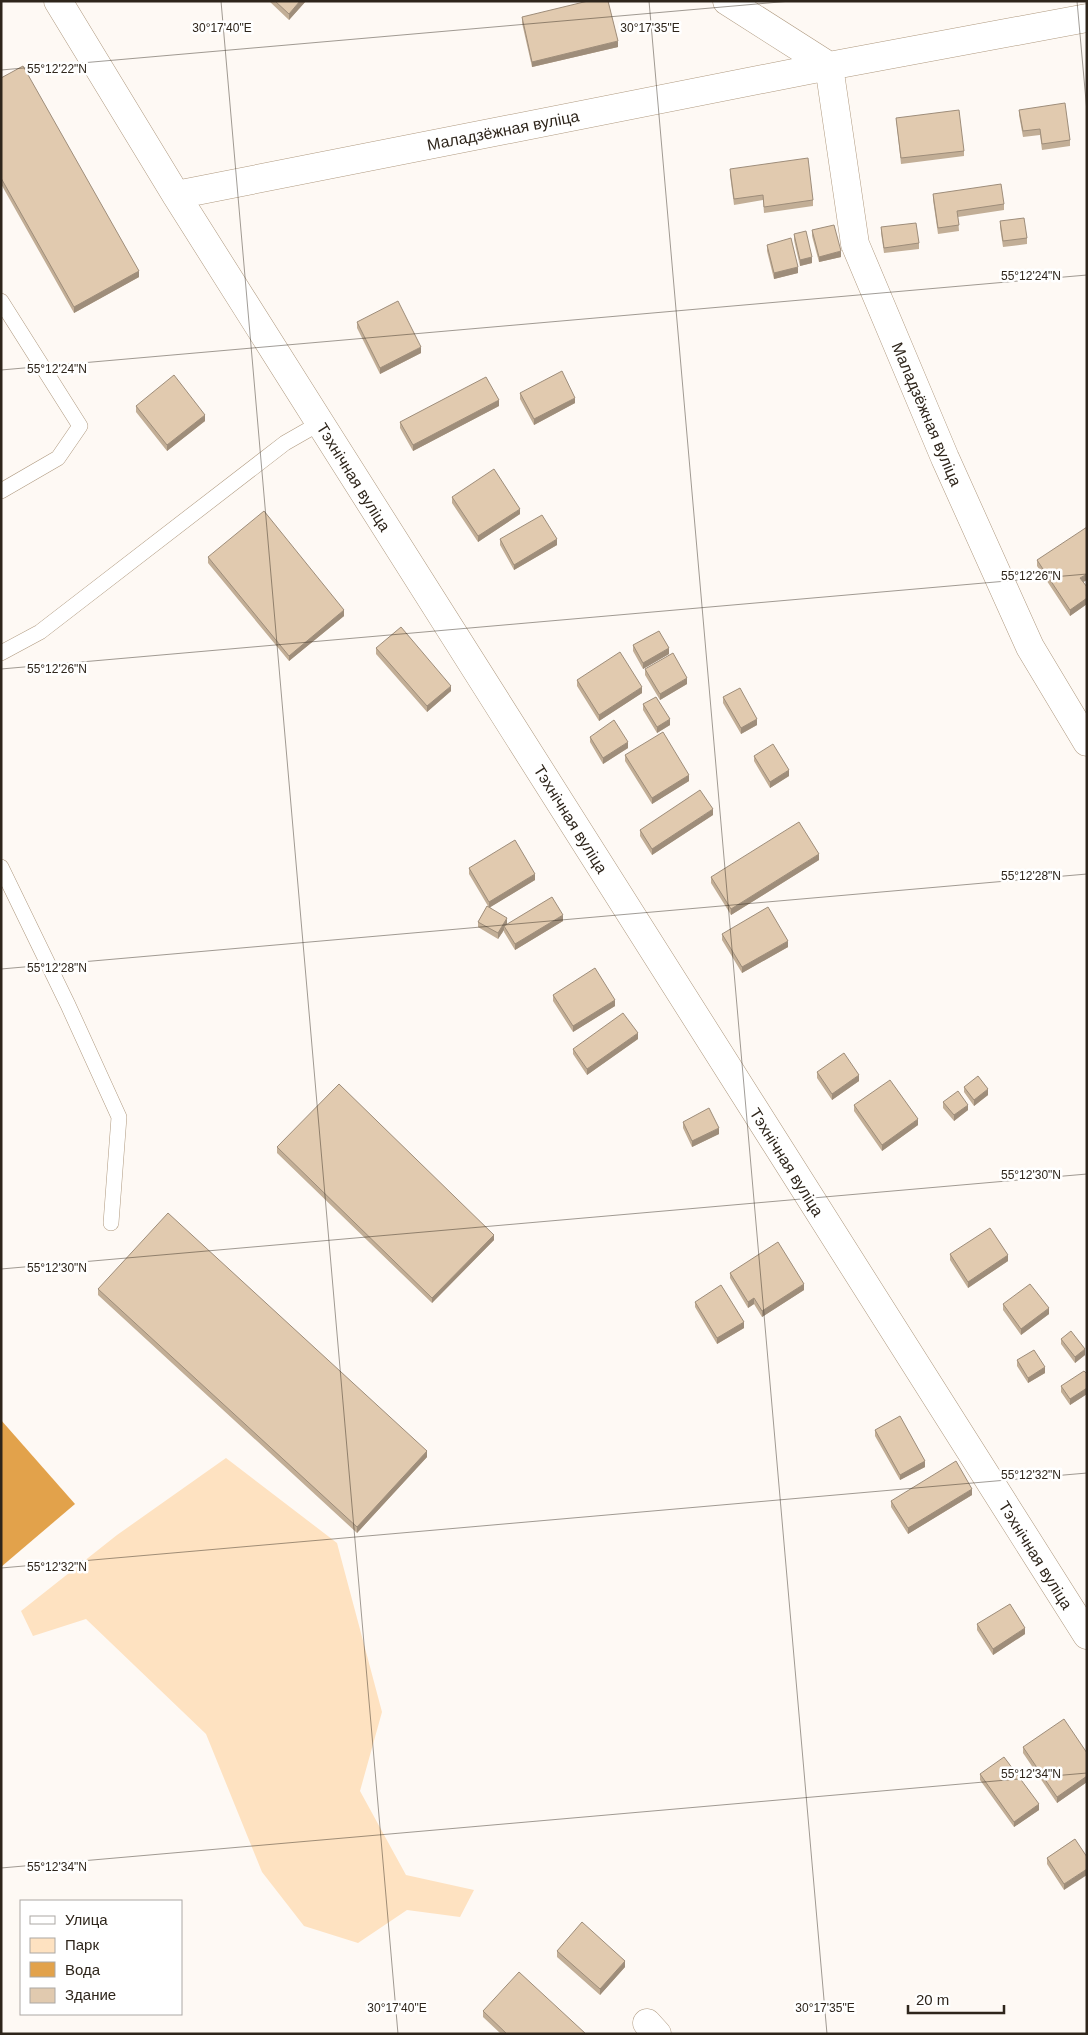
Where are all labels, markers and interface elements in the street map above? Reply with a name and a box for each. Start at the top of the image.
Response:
text: 30°17'40"E [192,21,252,35]
text: 30°17'35"E [620,21,680,35]
text: 55°12'22"N [27,62,87,76]
street label: Маладзёжная вуліца [426,107,581,154]
text: 55°12'24"N [1001,269,1061,283]
street label: Маладзёжная вуліца [889,340,965,489]
text: 55°12'24"N [27,362,87,376]
street label: Тэхнічная вуліца [313,420,394,534]
text: 55°12'26"N [1001,569,1061,583]
text: 55°12'26"N [27,662,87,676]
street label: Тэхнічная вуліца [530,762,611,876]
text: 55°12'28"N [1001,869,1061,883]
text: 55°12'28"N [27,961,87,975]
street label: Тэхнічная вуліца [746,1105,827,1219]
text: 55°12'30"N [1001,1168,1061,1182]
text: 55°12'30"N [27,1261,87,1275]
text: 55°12'32"N [1001,1468,1061,1482]
street label: Тэхнічная вуліца [995,1498,1076,1612]
text: 55°12'32"N [27,1560,87,1574]
text: 55°12'34"N [1001,1767,1061,1781]
text: 55°12'34"N [27,1860,87,1874]
legend [20,1900,182,2015]
text: Улица [65,1911,108,1928]
text: Парк [65,1936,99,1953]
text: Вода [65,1961,101,1978]
scale bar [908,1982,1004,2014]
text: Здание [65,1986,116,2003]
text: 20 m [916,1991,949,2008]
text: 30°17'40"E [367,2001,427,2015]
text: 30°17'35"E [795,2001,855,2015]

